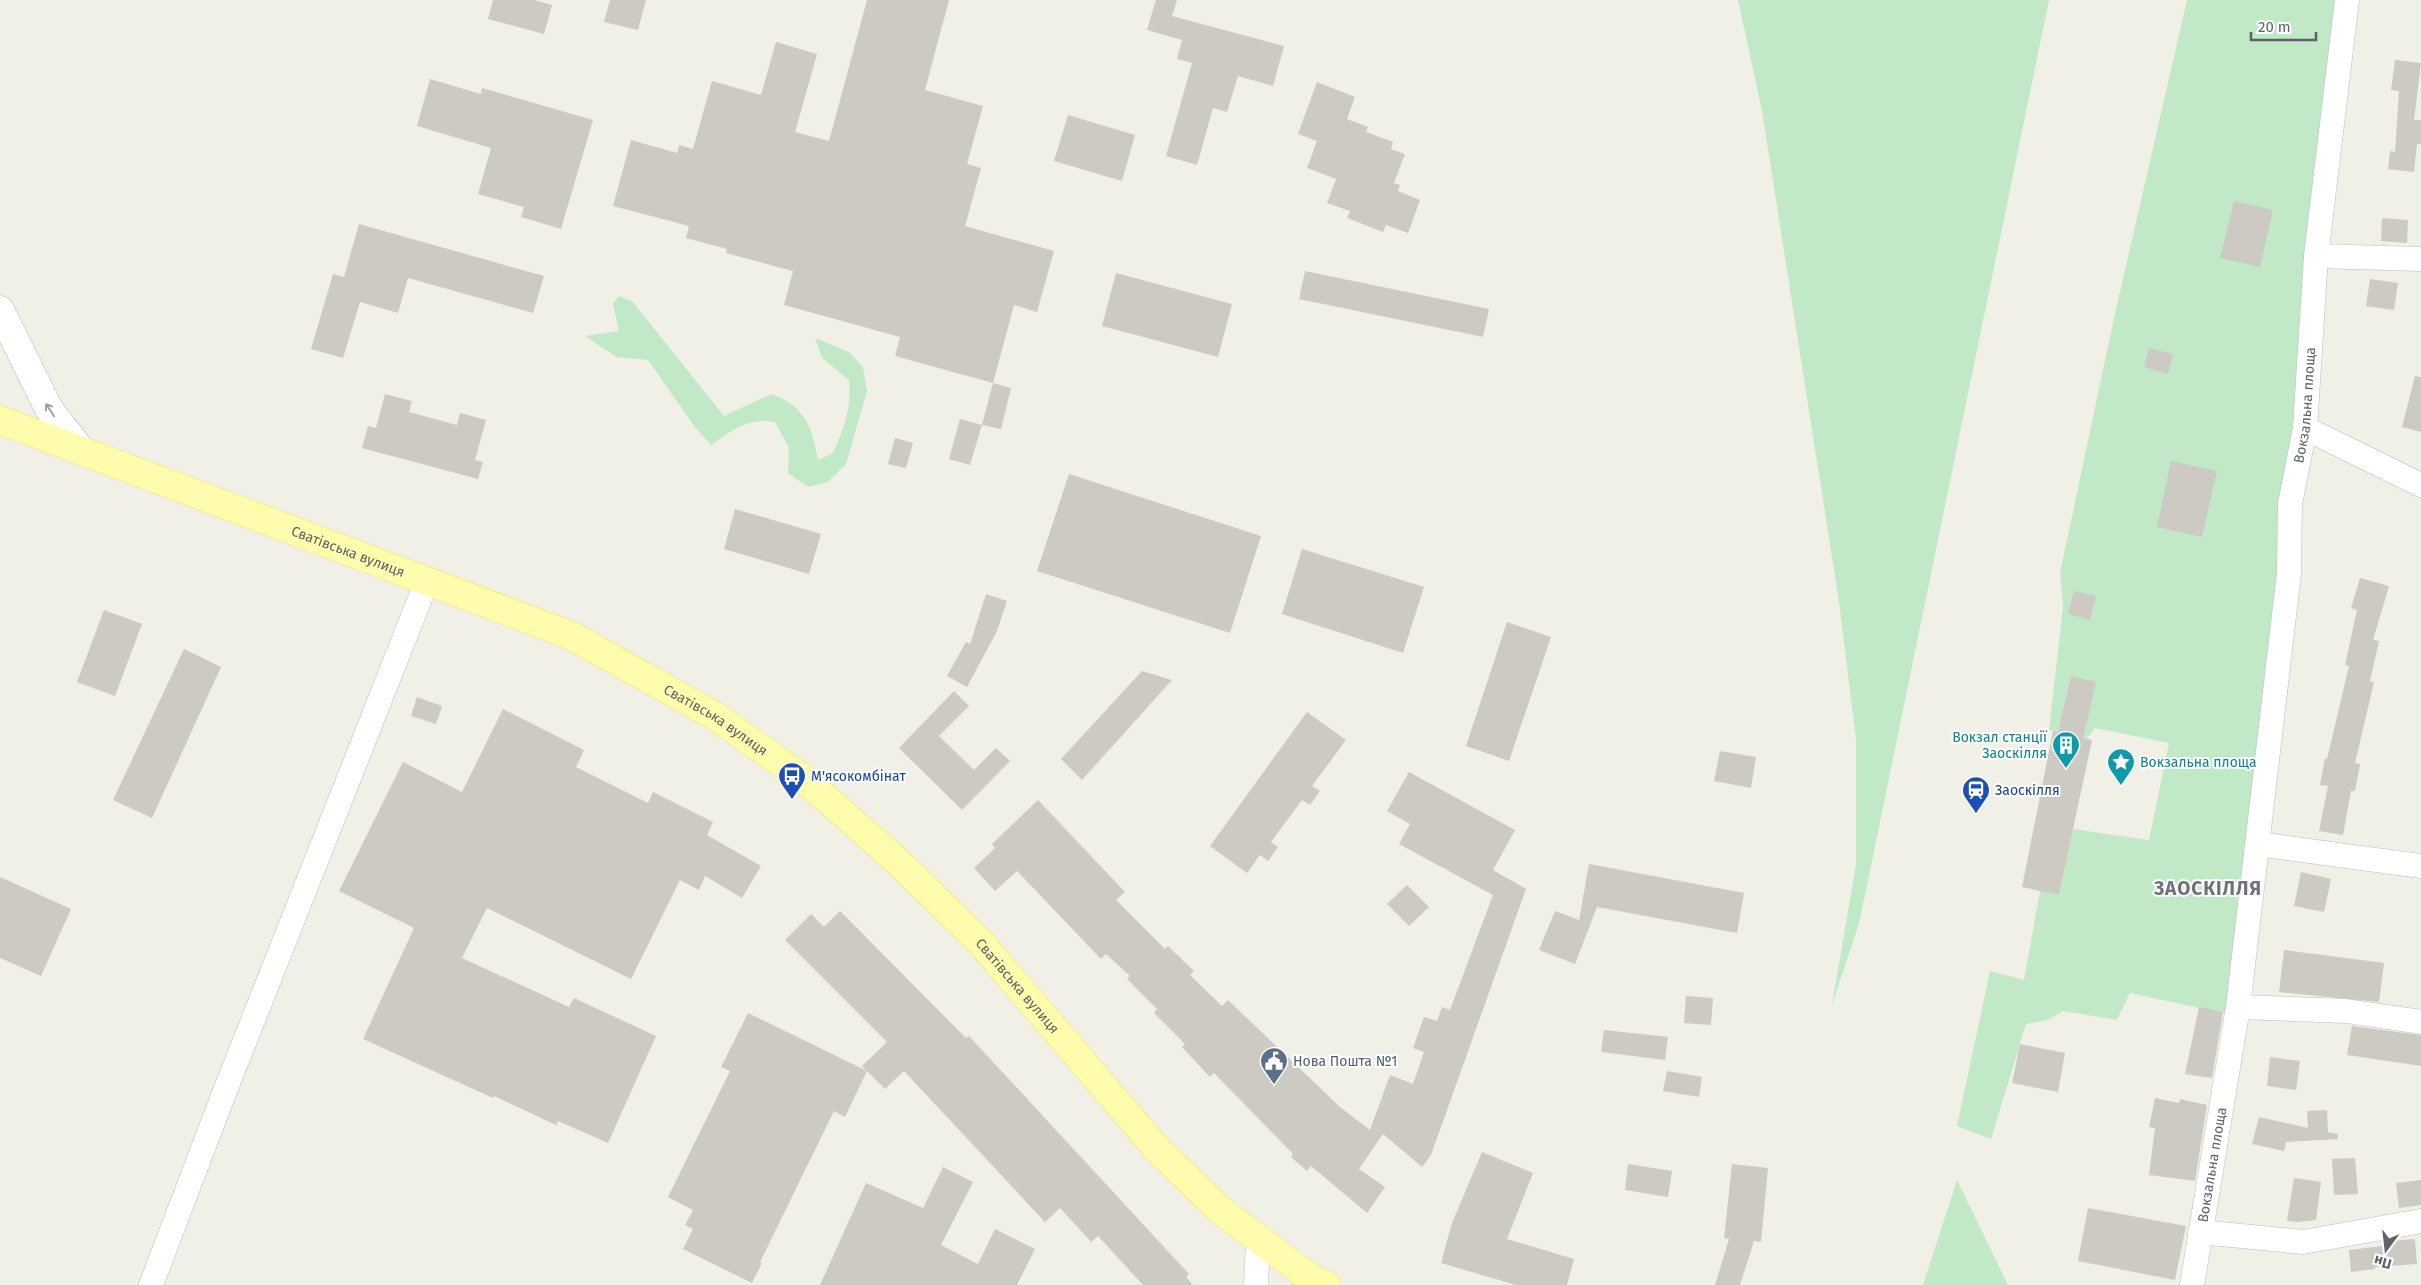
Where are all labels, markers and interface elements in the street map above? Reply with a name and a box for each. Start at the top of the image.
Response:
scale bar [2251,10,2316,42]
text: 20 m [2258,18,2291,36]
street label: Вокзальна площа [2290,347,2319,465]
one-way arrow [45,404,55,418]
street label: Сватівська вулиця [289,523,407,581]
street label: Сватівська вулиця [661,681,771,760]
place label: Вокзал станції Заоскілля [1952,729,2048,762]
building icon: Вокзал станції Заоскілля [2051,730,2081,769]
place icon: Вокзальна площа [2106,747,2136,786]
place label: Вокзальна площа [2140,754,2257,771]
bus stop icon: М'ясокомбінат [777,761,807,800]
place label: М'ясокомбінат [811,768,906,785]
station icon: Заоскiлля [1961,775,1991,814]
place label: Заоскiлля [1995,782,2060,799]
district label: ЗАОСКIЛЛЯ [2153,877,2262,900]
street label: Сватівська вулиця [972,935,1063,1037]
public building icon: Нова Пошта №1 [1259,1046,1289,1085]
place label: Нова Пошта №1 [1293,1053,1397,1070]
street label: Вокзальна площа [2194,1106,2230,1224]
north arrow [2361,1225,2411,1275]
text: Пн [2372,1252,2393,1273]

